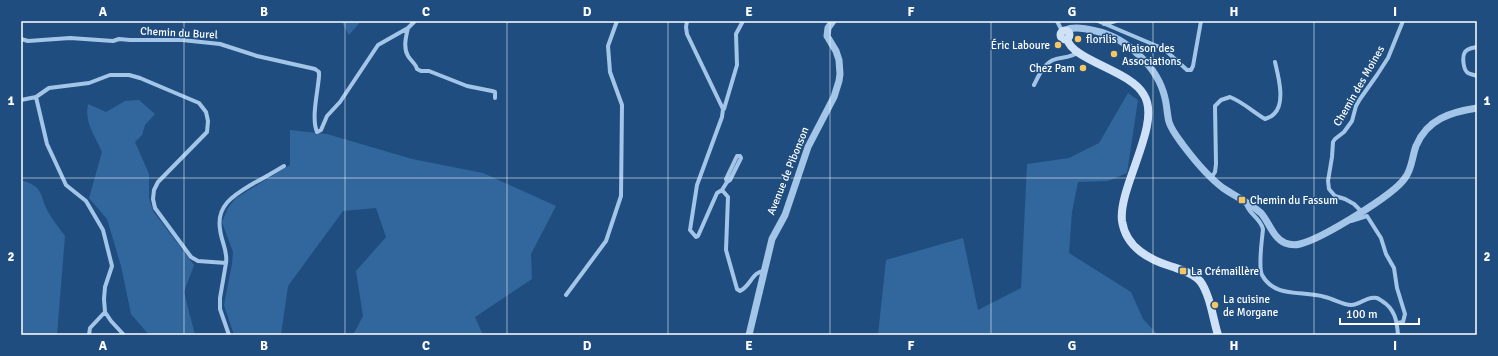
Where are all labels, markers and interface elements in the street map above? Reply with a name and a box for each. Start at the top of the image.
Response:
text: A [99,4,108,20]
text: B [260,4,268,20]
text: C [422,4,430,20]
text: D [583,4,592,20]
text: E [745,4,753,20]
text: F [908,4,915,20]
text: G [1068,4,1076,20]
text: H [1230,4,1238,20]
text: I [1393,4,1397,20]
street label: Chemin du Burel [140,24,218,42]
place label: florilis [1086,33,1117,46]
marker: florilis [1073,34,1083,44]
place label: Éric Laboure [991,38,1050,52]
marker: Éric Laboure [1053,40,1063,50]
place label: Maison des Associations [1122,42,1181,68]
street label: Chemin des Moines [1331,43,1387,129]
marker: Maison des Associations [1109,49,1119,59]
place label: Chez Pam [1029,62,1075,75]
marker: Chez Pam [1078,63,1088,73]
text: 1 [7,93,15,109]
text: 1 [1483,93,1491,109]
street label: Avenue de Pibonson [764,125,812,217]
place label: Chemin du Fassum [1250,194,1338,207]
marker: Chemin du Fassum [1237,195,1247,205]
text: 2 [7,249,15,265]
text: 2 [1483,249,1491,265]
place label: La Crémaillère [1191,265,1259,278]
marker: La Crémaillère [1178,266,1188,276]
place label: La cuisine de Morgane [1223,293,1278,319]
marker: La cuisine de Morgane [1210,300,1220,310]
scale bar [1340,300,1419,326]
text: 100 m [1346,307,1378,322]
text: A [99,338,108,354]
text: B [260,338,268,354]
text: C [422,338,430,354]
text: D [583,338,592,354]
text: E [745,338,753,354]
text: F [908,338,915,354]
text: G [1068,338,1076,354]
text: H [1230,338,1238,354]
text: I [1393,338,1397,354]

